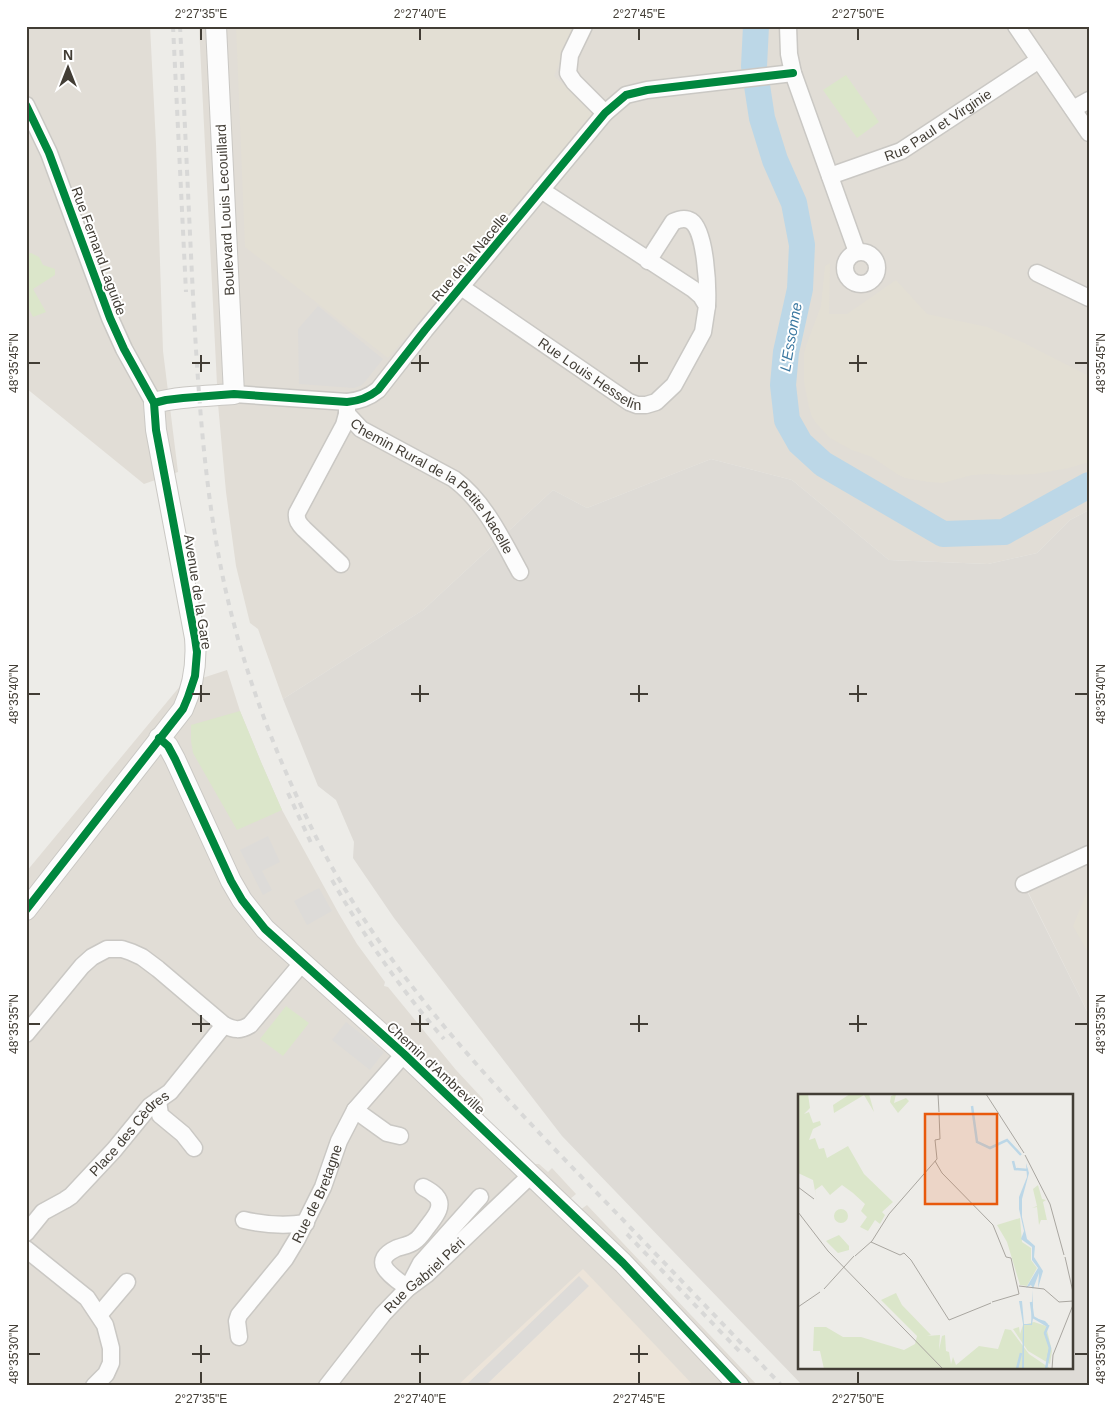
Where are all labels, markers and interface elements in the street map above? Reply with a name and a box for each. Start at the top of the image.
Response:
text: 2°27'35"E [175,7,227,21]
text: 2°27'40"E [394,7,446,21]
text: 2°27'45"E [613,7,665,21]
text: 2°27'50"E [832,7,884,21]
north arrow [42,42,92,92]
text: N [63,47,73,63]
street label: Rue Paul et Virginie [882,86,995,164]
street label: Boulevard Louis Lecouillard [213,124,237,296]
street label: Rue Fernand Laguide [68,185,130,318]
street label: Rue de la Nacelle [428,209,512,304]
water label: L'Essonne [776,301,805,373]
text: 48°35'45"N [7,333,21,393]
text: 48°35'45"N [1094,333,1108,393]
street label: Rue Louis Hesselin [535,334,641,413]
street label: Chemin Rural de la Petite Nacelle [347,415,517,557]
street label: Avenue de la Gare [181,533,215,651]
text: 48°35'40"N [7,664,21,724]
text: 48°35'40"N [1094,664,1108,724]
text: 48°35'35"N [7,994,21,1054]
text: 48°35'35"N [1094,994,1108,1054]
street label: Chemin d'Ambreville [384,1019,488,1118]
street label: Place des Cèdres [86,1087,172,1179]
inset map [798,1094,1072,1370]
street label: Rue de Bretagne [288,1142,345,1245]
street label: Rue Gabriel Péri [381,1234,468,1316]
text: 48°35'30"N [7,1324,21,1384]
text: 48°35'30"N [1094,1324,1108,1384]
text: 2°27'35"E [175,1392,227,1406]
text: 2°27'40"E [394,1392,446,1406]
text: 2°27'45"E [613,1392,665,1406]
text: 2°27'50"E [832,1392,884,1406]

